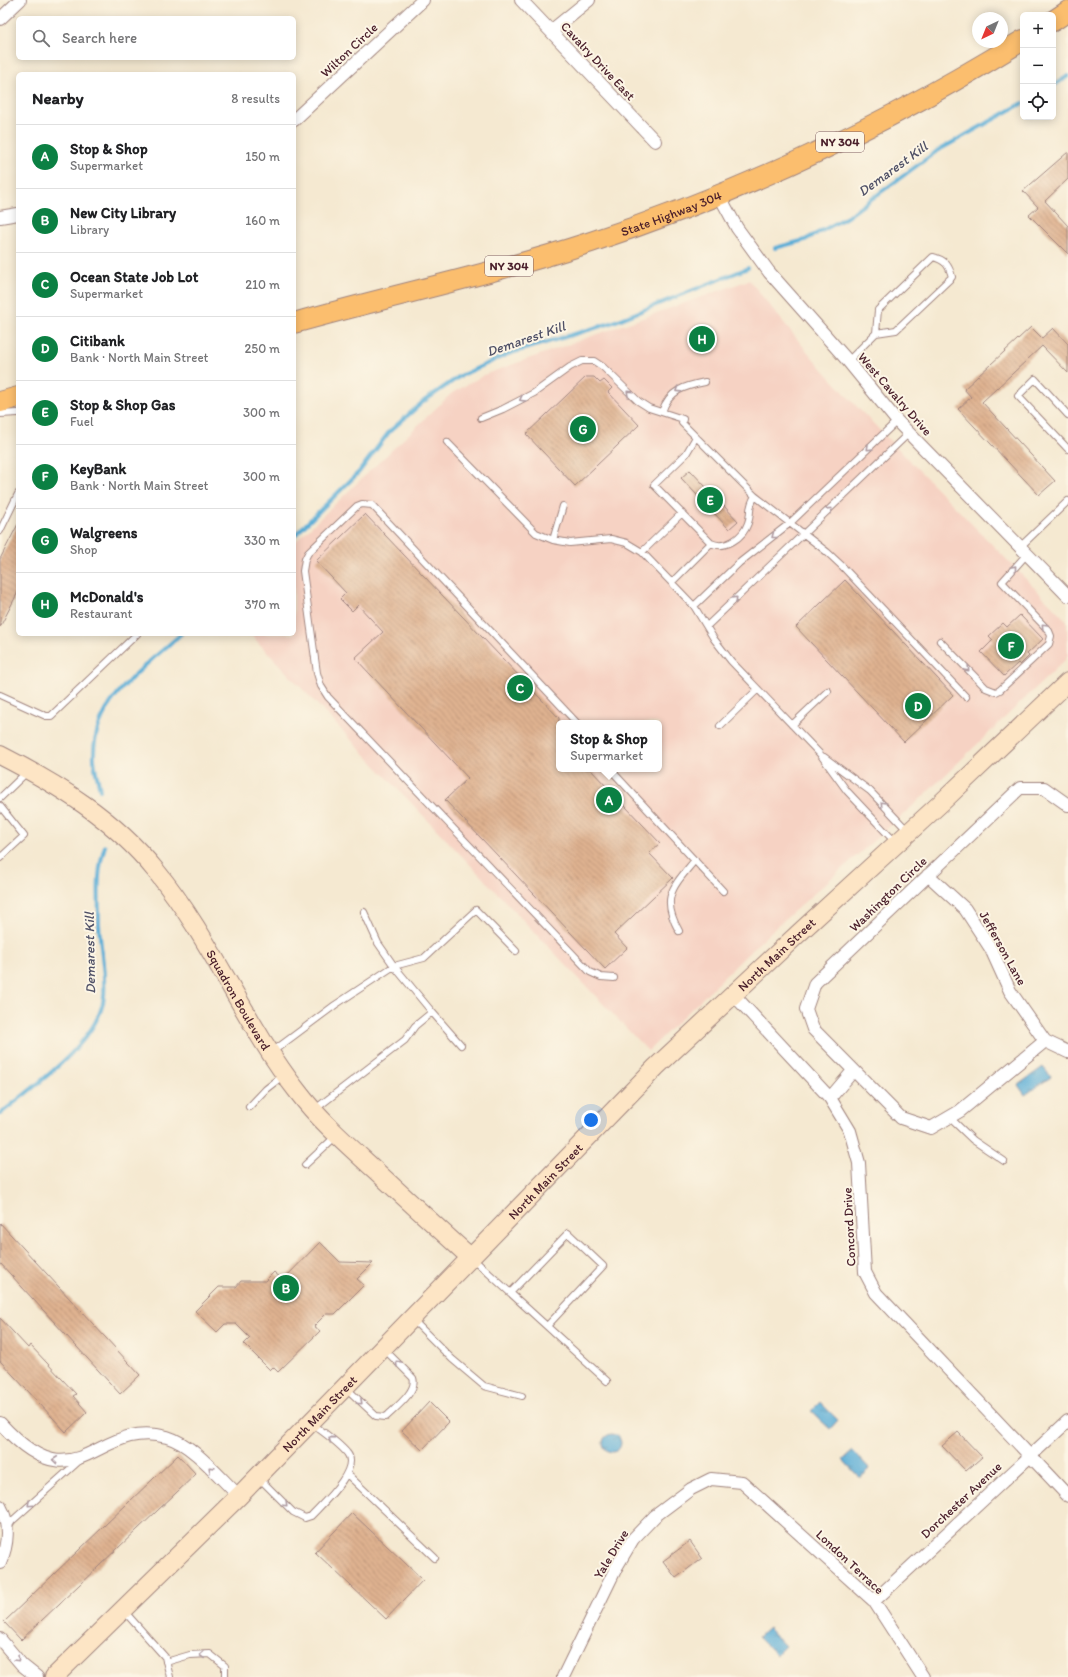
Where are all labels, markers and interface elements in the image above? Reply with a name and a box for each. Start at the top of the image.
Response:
north arrow [972,12,1008,48]
map controls [1020,12,1056,120]
button: + [1020,12,1056,48]
search box [16,16,296,60]
street label: Cavalry Drive East [558,19,638,103]
street label: Wilton Circle [317,20,381,80]
icon: search [30,27,52,49]
text: Search here [62,29,137,47]
button: − [1020,48,1056,84]
button: locate [1020,84,1056,120]
text: Nearby [32,88,84,108]
text: 8 results [231,91,280,106]
road number: NY 304 [816,132,864,152]
water label: Demarest Kill [855,137,932,200]
text: Stop & Shop [70,140,148,158]
text: A [41,149,49,164]
text: 150 m [245,149,280,164]
text: Supermarket [70,158,143,173]
street label: State Highway 304 [619,187,724,239]
text: New City Library [70,204,176,222]
text: B [41,213,49,228]
text: 160 m [245,213,280,228]
text: Library [70,222,109,237]
road number: NY 304 [485,256,533,276]
text: Ocean State Job Lot [70,268,198,286]
text: C [41,277,49,292]
text: 210 m [245,277,280,292]
text: Supermarket [70,286,143,301]
water label: Demarest Kill [485,317,568,360]
pin: H [689,324,715,354]
text: Citibank [70,332,125,350]
text: D [41,341,49,356]
text: 250 m [244,341,280,356]
street label: West Cavalry Drive [855,349,935,439]
text: Bank · North Main Street [70,350,208,365]
one-way arrow [676,386,683,393]
one-way arrow [626,390,633,397]
one-way arrow [519,395,526,402]
text: Stop & Shop Gas [70,396,175,414]
text: E [41,405,49,420]
text: 300 m [243,405,280,420]
text: Fuel [70,414,94,429]
pin: G [570,414,596,444]
one-way arrow [866,443,874,450]
text: KeyBank [70,460,126,478]
text: F [42,469,48,484]
text: 300 m [243,469,280,484]
text: Bank · North Main Street [70,478,208,493]
pin: E [697,485,723,515]
one-way arrow [825,507,833,515]
text: Walgreens [70,524,137,542]
one-way arrow [771,531,778,538]
text: G [41,533,49,548]
text: 330 m [244,533,280,548]
text: Shop [70,542,97,557]
one-way arrow [1009,565,1016,572]
text: McDonald's [70,588,143,606]
one-way arrow [730,596,738,603]
text: H [41,597,50,612]
text: 370 m [245,597,280,612]
text: Restaurant [70,606,132,621]
one-way arrow [1041,623,1049,631]
pin: F [998,631,1024,661]
one-way arrow [962,664,970,672]
pin: C [507,673,533,703]
pin: D [905,691,931,721]
popup [556,720,662,772]
text: Stop & Shop [570,730,648,748]
text: Supermarket [570,748,643,763]
pin: A [596,785,622,815]
one-way arrow [880,801,887,809]
street label: Washington Circle [846,853,930,935]
street label: Jefferson Lane [976,908,1030,988]
water label: Demarest Kill [81,911,99,994]
street label: North Main Street [735,914,818,994]
street label: Squadron Boulevard [204,947,274,1053]
your location [581,1110,601,1130]
street label: North Main Street [505,1140,586,1222]
street label: Concord Drive [839,1187,859,1267]
pin: B [273,1273,299,1303]
one-way arrow [395,1360,403,1368]
street label: North Main Street [279,1372,360,1455]
one-way arrow [355,1397,363,1405]
one-way arrow [328,1437,335,1444]
one-way arrow [52,1455,58,1464]
street label: Dorchester Avenue [917,1459,1005,1541]
one-way arrow [208,1466,216,1474]
one-way arrow [27,1499,35,1507]
one-way arrow [280,1499,288,1507]
street label: Yale Drive [590,1527,632,1581]
street label: London Terrace [813,1527,887,1597]
one-way arrow [199,1650,205,1659]
one-way arrow [12,1654,20,1662]

